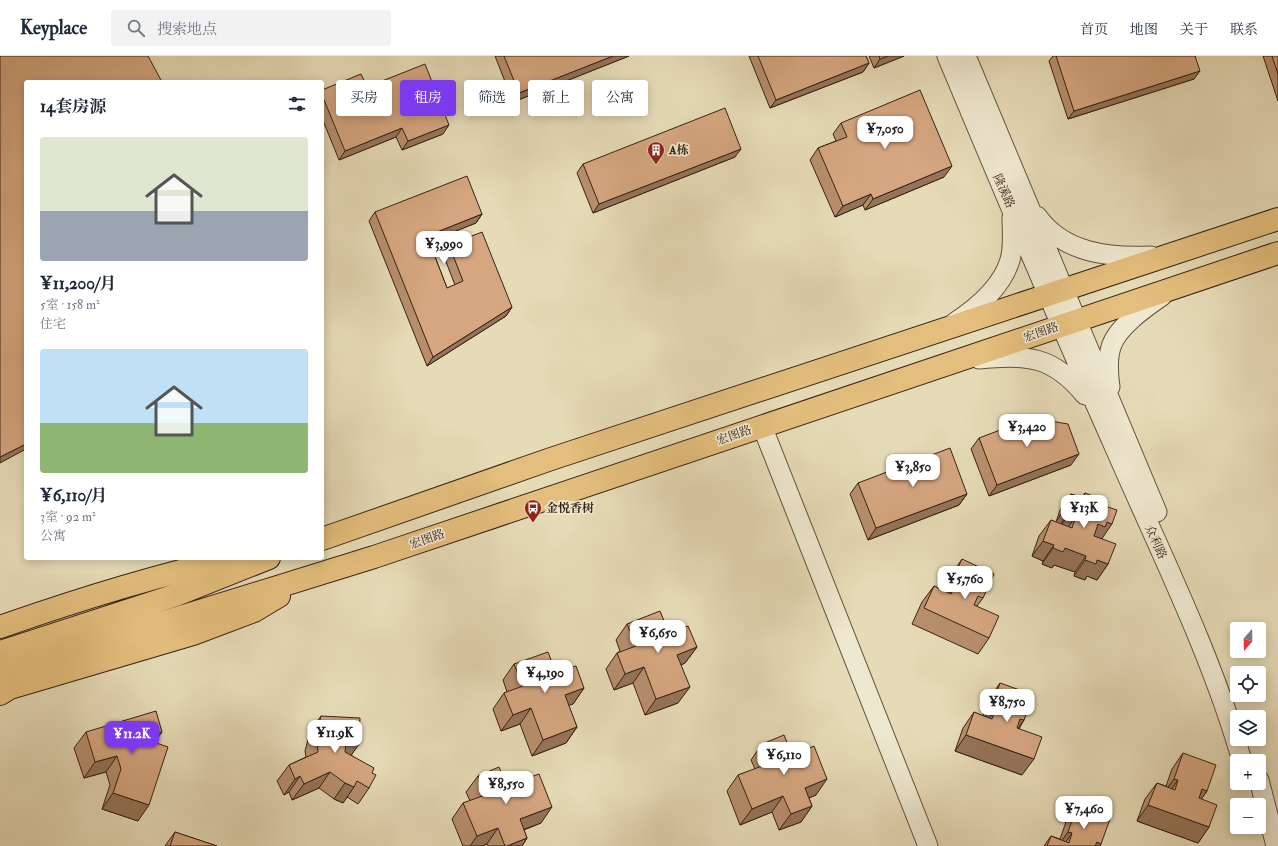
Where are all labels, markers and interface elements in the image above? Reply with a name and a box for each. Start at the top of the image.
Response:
search box [111,10,391,46]
text: Keyplace [20,16,87,40]
icon: search [125,17,147,39]
text: 搜索地点 [157,20,217,39]
text: 首页 [1080,21,1108,38]
text: 地图 [1130,21,1158,38]
text: 关于 [1180,21,1208,38]
text: 联系 [1230,21,1258,38]
chip: 买房 [336,80,392,116]
chip: 租房 [400,80,456,116]
chip: 筛选 [464,80,520,116]
chip: 新上 [528,80,584,116]
chip: 公寓 [592,80,648,116]
icon: filters [286,93,308,115]
text: 14套房源 [40,96,106,117]
pin: ¥7,050 [852,116,918,150]
text: ¥7,050 [866,121,904,137]
building icon: A栋 [646,140,666,165]
place label: A栋 [668,143,689,158]
icon: home [138,163,210,235]
street label: 隆溪路 [989,172,1018,211]
pin: ¥3,990 [411,231,477,265]
text: ¥3,990 [425,236,463,252]
text: ¥11,200/月 [40,273,116,294]
text: 5室 · 158 m² [40,297,100,313]
text: 住宅 [40,316,66,332]
street label: 宏图路 [1022,320,1061,345]
icon: home [138,375,210,447]
pin: ¥3,420 [994,414,1060,448]
text: ¥3,420 [1008,419,1046,435]
street label: 宏图路 [715,423,754,448]
pin: ¥3,850 [880,454,946,488]
text: ¥3,850 [895,459,931,475]
text: ¥6,110/月 [40,485,108,506]
pin: ¥13K [1060,495,1108,529]
bus stop icon: 金悦香树 [523,498,543,523]
text: ¥13K [1070,500,1098,516]
place label: 金悦香树 [546,501,594,516]
text: 3室 · 92 m² [40,509,96,525]
street label: 众利路 [1141,523,1170,562]
street label: 宏图路 [408,527,447,552]
text: 公寓 [40,528,66,544]
pin: ¥5,760 [932,566,998,600]
text: ¥5,760 [946,571,984,587]
pin: ¥6,650 [625,620,691,654]
north arrow [1230,622,1266,658]
map controls [1230,622,1266,834]
text: ¥6,650 [639,625,677,641]
pin: ¥4,190 [512,660,578,694]
text: ¥4,190 [526,665,564,681]
button: locate [1230,666,1266,702]
pin: ¥8,750 [974,689,1040,723]
text: ¥8,750 [989,694,1025,710]
button: layers [1230,710,1266,746]
pin: ¥11.9K [302,720,368,754]
pin: ¥11.2K [99,721,165,755]
text: ¥11.9K [316,725,354,741]
text: ¥11.2K [113,726,151,742]
pin: ¥6,110 [751,742,817,776]
text: ¥6,110 [766,747,802,763]
button: + [1230,754,1266,790]
pin: ¥8,550 [473,771,539,805]
text: ¥8,550 [488,776,524,792]
pin: ¥7,460 [1051,796,1117,830]
button: − [1230,798,1266,834]
text: ¥7,460 [1064,801,1104,817]

